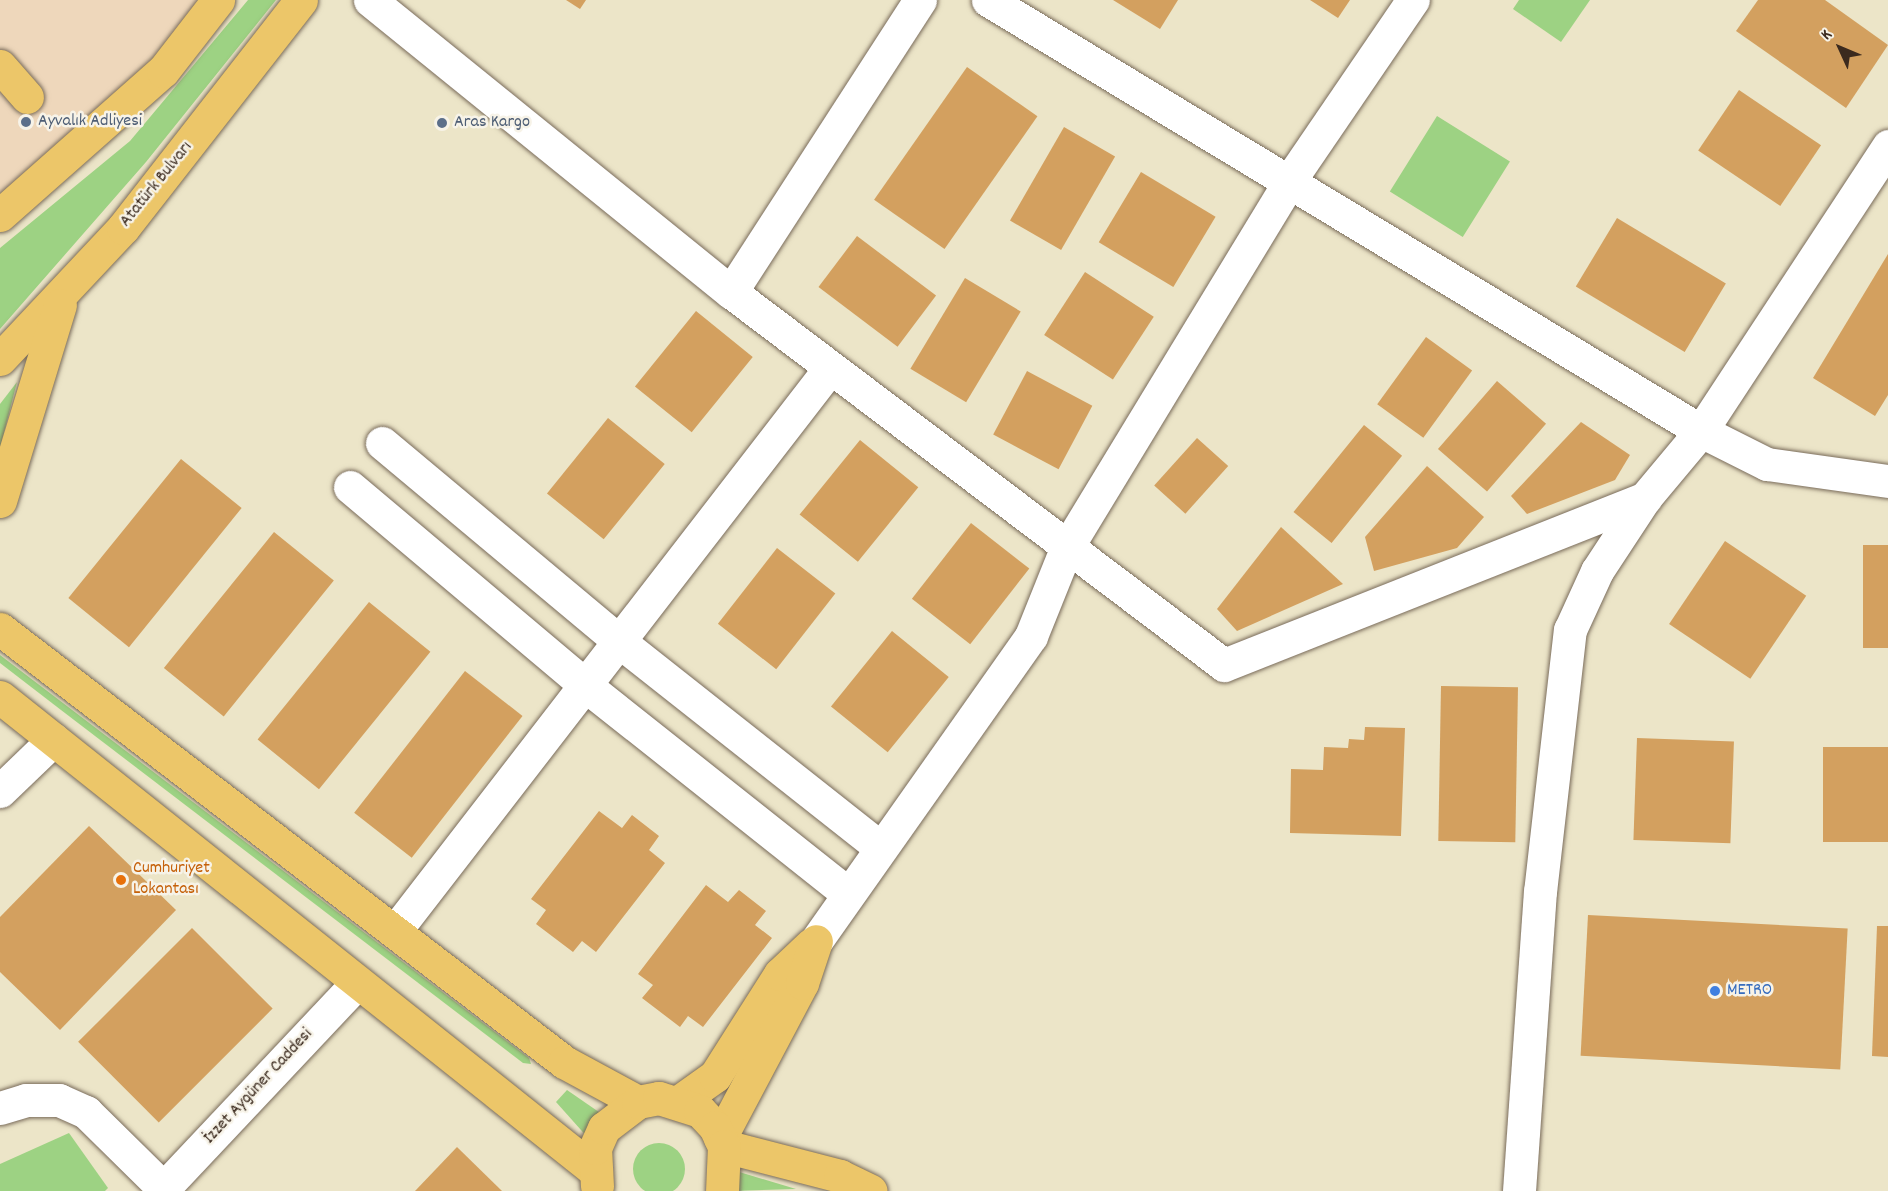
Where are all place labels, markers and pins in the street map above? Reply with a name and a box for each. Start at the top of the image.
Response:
place label: Ayvalık Adliyesi [38,111,142,133]
place label: Aras Kargo [454,112,530,134]
marker: Ayvalık Adliyesi [19,115,33,129]
marker: Aras Kargo [435,116,449,130]
place label: Cumhuriyet Lokantası [133,859,210,902]
marker: Cumhuriyet Lokantası [114,873,128,887]
place label: METRO [1727,980,1772,1002]
marker: METRO [1708,984,1722,998]

